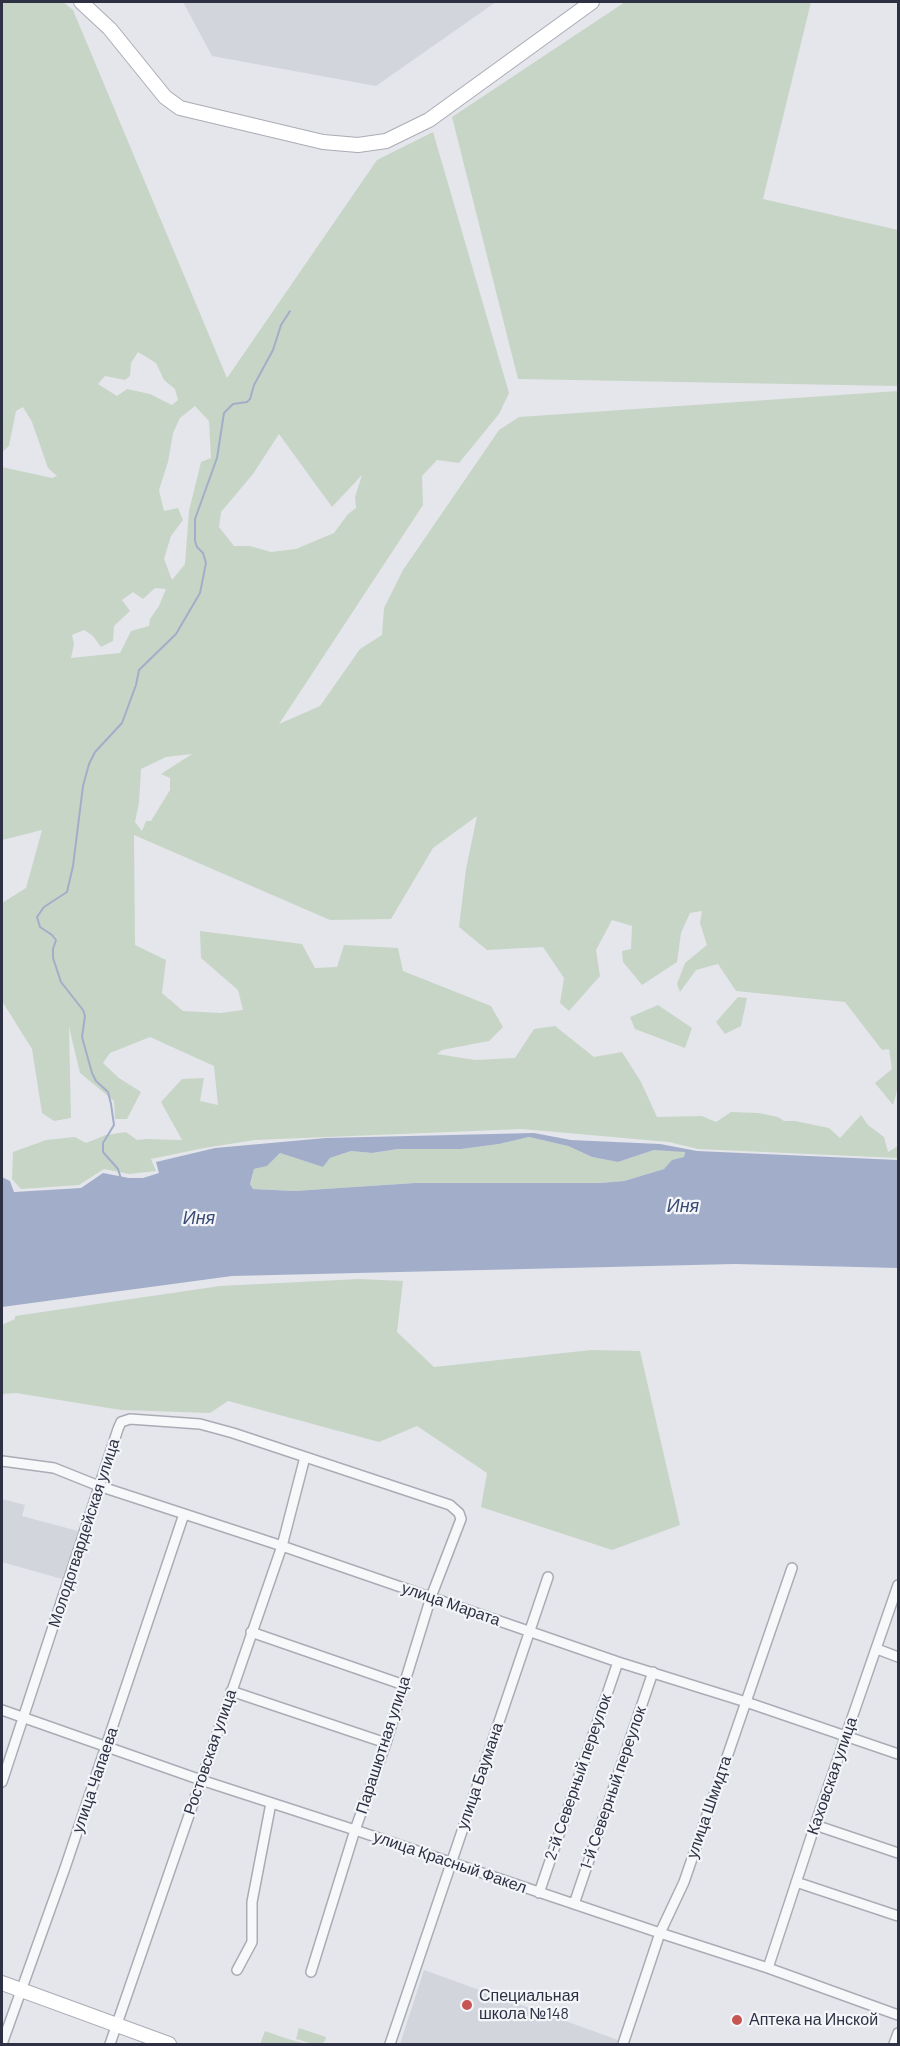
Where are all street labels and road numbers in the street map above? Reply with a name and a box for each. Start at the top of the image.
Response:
street label: Молодогвардейская улица [44,1436,124,1630]
street label: улица Марата [399,1578,503,1630]
street label: Парашютная улица [352,1674,414,1816]
street label: Ростовская улица [180,1687,240,1817]
street label: 2-й Северный переулок [541,1691,615,1863]
street label: 1-й Северный переулок [576,1704,650,1872]
street label: Каховская улица [803,1715,861,1837]
street label: улица Баумана [453,1720,507,1832]
street label: улица Чапаева [68,1725,122,1835]
street label: улица Шмидта [682,1753,736,1861]
street label: улица Красный Факел [371,1827,529,1897]

